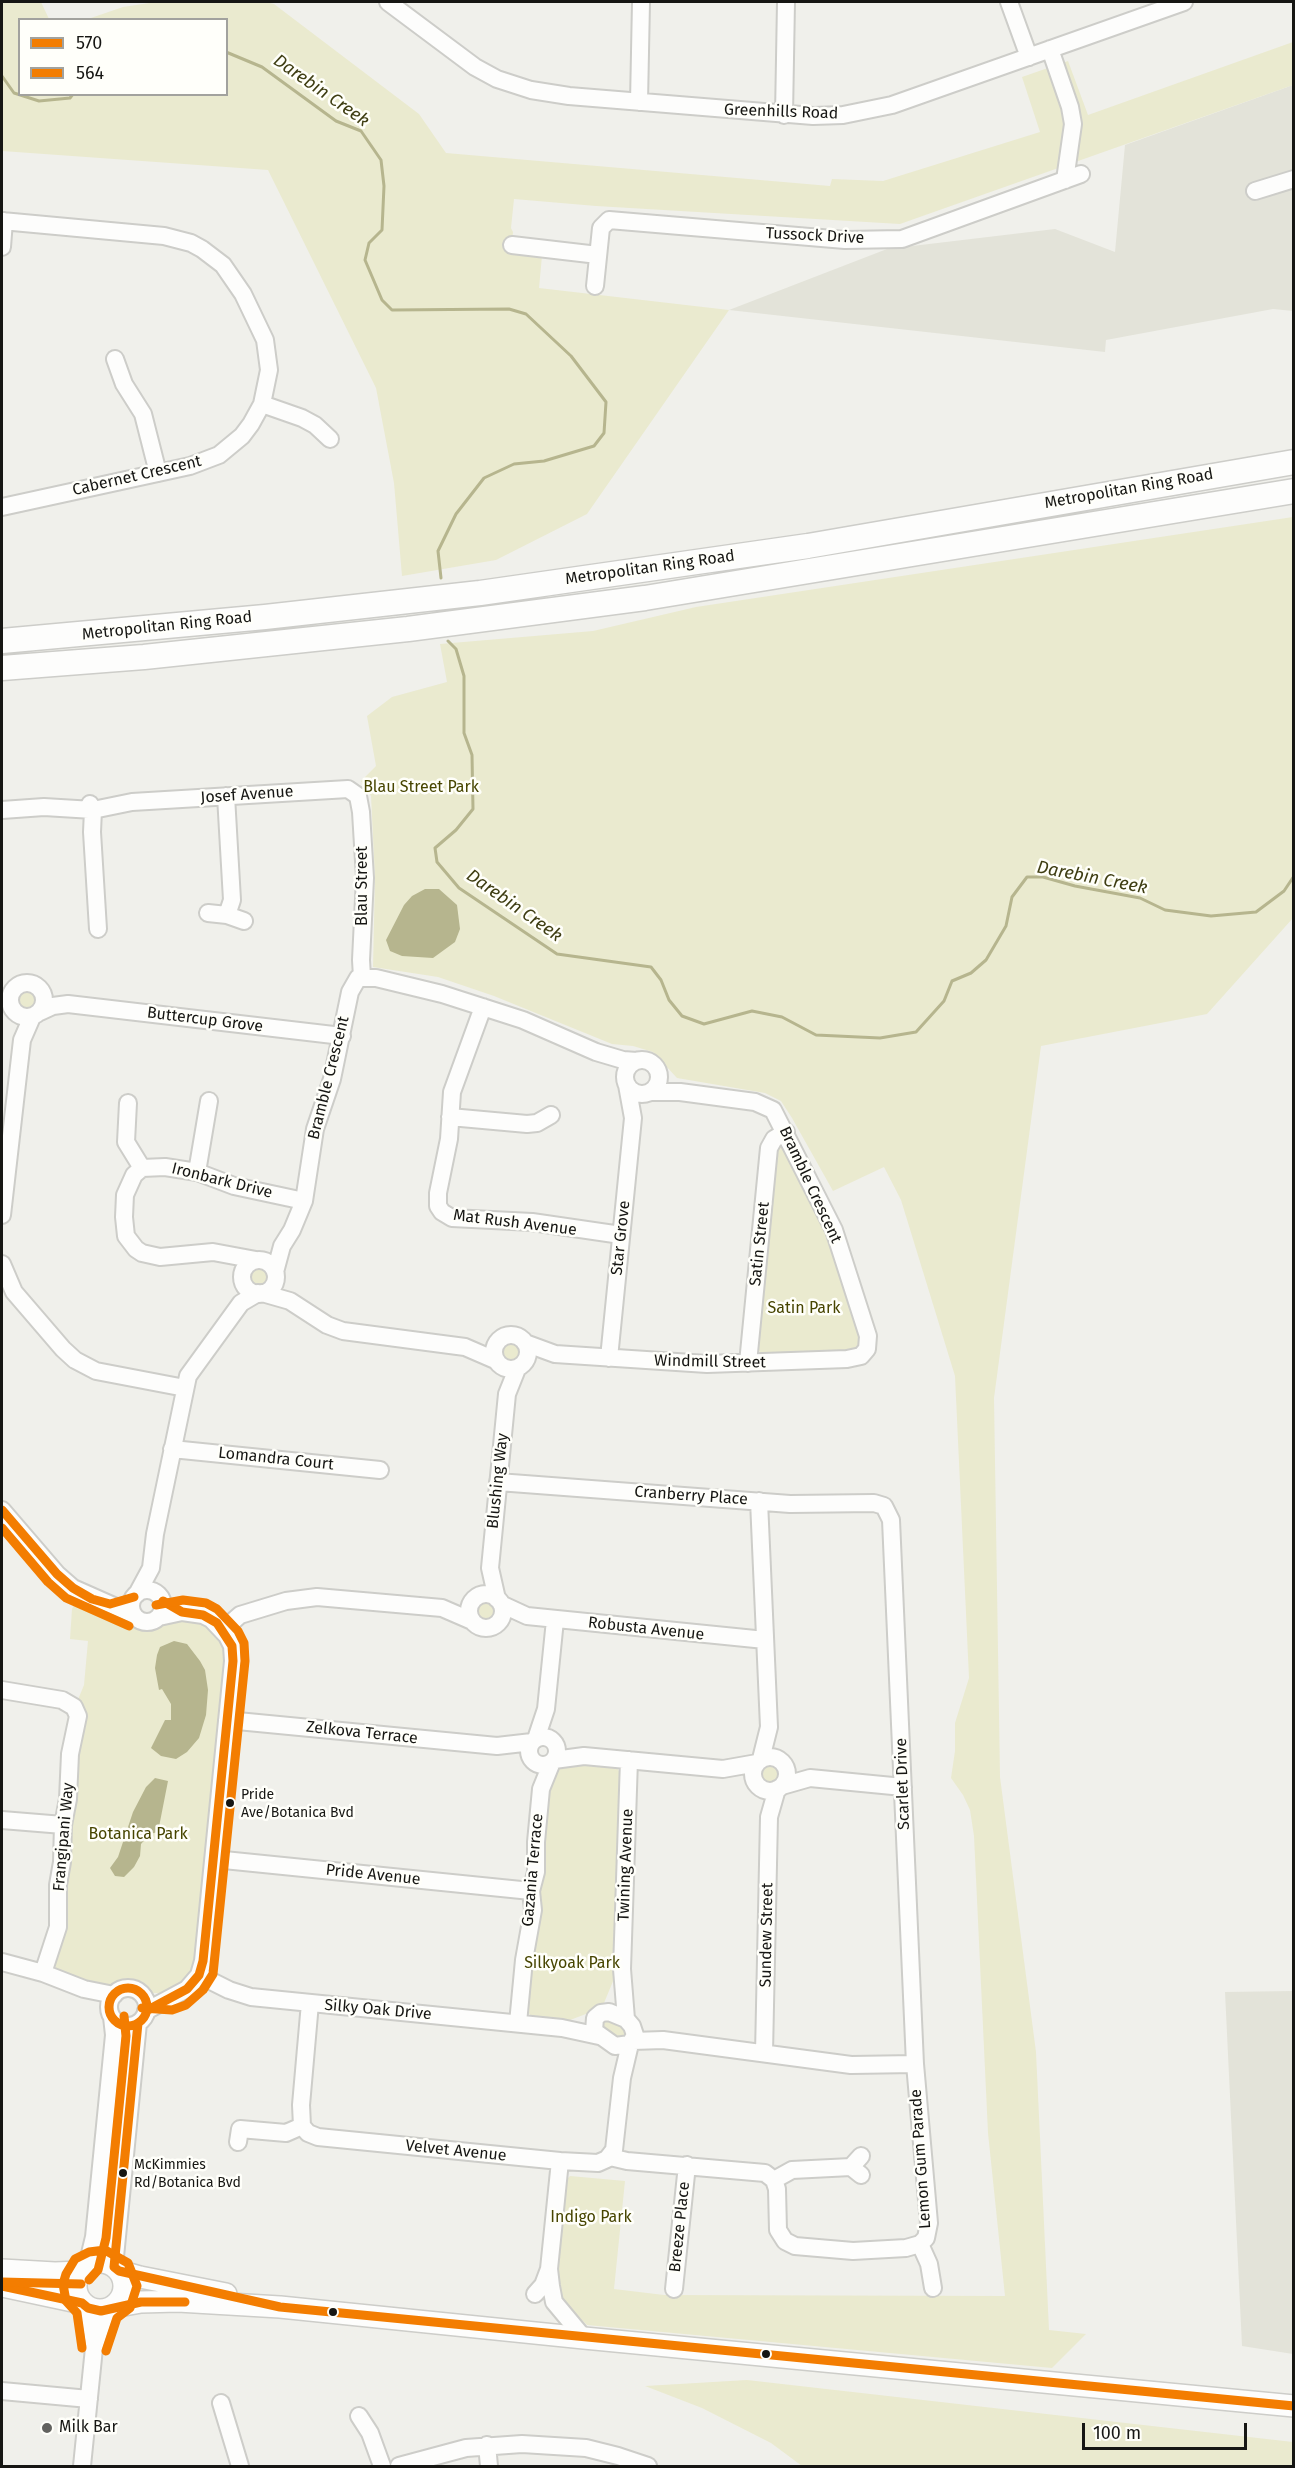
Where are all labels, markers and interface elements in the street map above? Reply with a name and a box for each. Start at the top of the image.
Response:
legend [18,18,228,96]
text: 570 [76,32,102,54]
water label: Darebin Creek [269,50,373,132]
text: 564 [76,62,104,84]
street label: Greenhills Road [723,100,839,124]
street label: Tussock Drive [765,224,865,248]
street label: Cabernet Crescent [71,452,203,500]
street label: Metropolitan Ring Road [1043,465,1215,513]
street label: Metropolitan Ring Road [564,547,736,589]
street label: Metropolitan Ring Road [81,608,253,644]
park label: Blau Street Park [363,778,479,798]
street label: Josef Avenue [200,782,294,808]
street label: Blau Street [353,846,373,926]
water label: Darebin Creek [1035,857,1149,899]
water label: Darebin Creek [462,865,566,947]
street label: Buttercup Grove [146,1003,264,1037]
street label: Bramble Crescent [304,1014,354,1142]
street label: Bramble Crescent [775,1124,845,1246]
street label: Ironbark Drive [170,1159,274,1203]
street label: Star Grove [608,1200,634,1276]
street label: Satin Street [746,1201,774,1287]
street label: Mat Rush Avenue [452,1206,578,1240]
park label: Satin Park [768,1299,840,1319]
street label: Windmill Street [654,1351,766,1373]
street label: Blushing Way [483,1432,513,1530]
street label: Lomandra Court [217,1443,335,1475]
street label: Cranberry Place [634,1482,748,1510]
street label: Robusta Avenue [587,1613,705,1645]
street label: Zelkova Terrace [305,1718,419,1748]
street label: Scarlet Drive [892,1738,914,1830]
street label: Frangipani Way [50,1782,78,1892]
place label: Pride Ave/Botanica Bvd [241,1787,354,1820]
marker: Pride Ave/Botanica Bvd [224,1797,236,1809]
street label: Twining Avenue [614,1808,638,1922]
street label: Gazania Terrace [518,1813,548,1927]
park label: Botanica Park [88,1825,188,1845]
street label: Pride Avenue [325,1860,421,1890]
street label: Sundew Street [756,1882,778,1988]
park label: Silkyoak Park [524,1954,620,1974]
street label: Silky Oak Drive [323,1996,433,2024]
street label: Lemon Gum Parade [907,2088,935,2230]
street label: Velvet Avenue [405,2136,507,2166]
place label: McKimmies Rd/Botanica Bvd [134,2157,241,2190]
marker: McKimmies Rd/Botanica Bvd [117,2167,129,2179]
street label: Breeze Place [666,2181,694,2273]
park label: Indigo Park [550,2208,632,2228]
unlabelled marker [327,2306,339,2318]
unlabelled marker [760,2348,772,2360]
scale bar [1085,2411,1250,2449]
place label: Milk Bar [59,2418,118,2438]
marker: Milk Bar [40,2421,54,2435]
text: 100 m [1093,2422,1141,2444]

